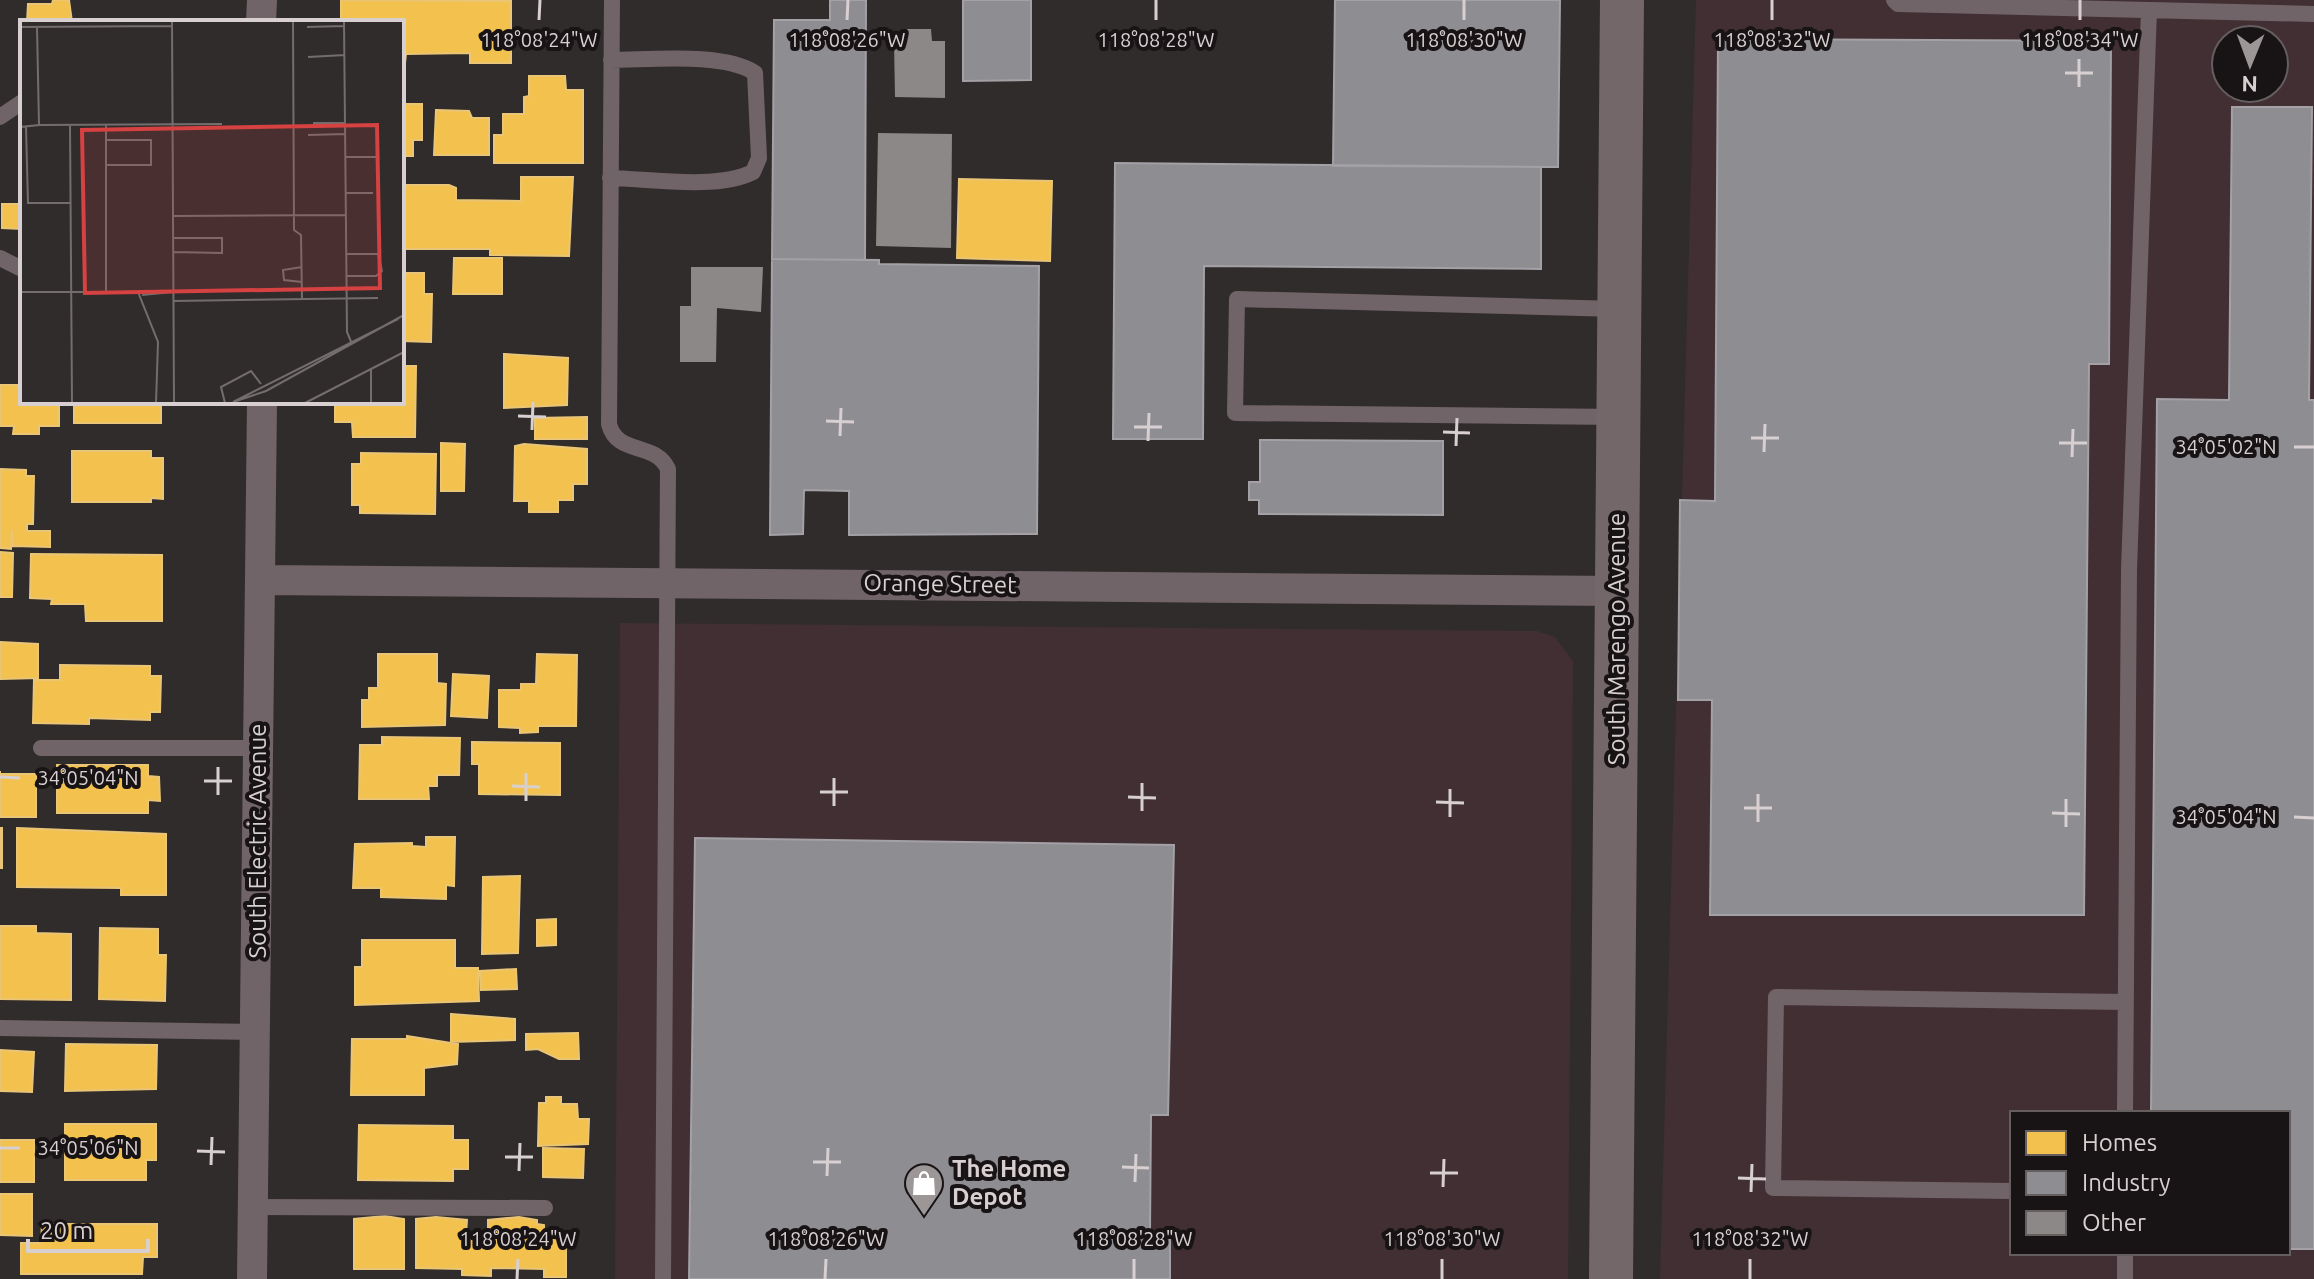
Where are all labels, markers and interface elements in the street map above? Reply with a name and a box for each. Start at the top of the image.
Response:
inset map [20,20,404,404]
north arrow [2210,24,2290,104]
text: 118°08'24"W [481,28,597,51]
text: 118°08'26"W [789,28,905,51]
text: 118°08'28"W [1098,28,1214,51]
text: 118°08'30"W [1406,28,1522,51]
text: 118°08'32"W [1714,28,1830,51]
text: 118°08'34"W [2022,28,2138,51]
text: N [2241,72,2258,97]
text: 34°05'02"N [2175,435,2277,458]
street label: South Marengo Avenue [1603,513,1630,765]
street label: Orange Street [863,569,1017,598]
street label: South Electric Avenue [244,724,271,958]
text: 34°05'04"N [37,766,139,789]
text: 34°05'04"N [2175,805,2277,828]
legend [2010,1111,2290,1255]
text: Homes [2082,1129,2157,1156]
text: 34°05'06"N [37,1136,139,1159]
place label: The Home Depot [952,1155,1066,1210]
shop icon: The Home Depot [903,1162,945,1217]
text: Industry [2082,1169,2171,1196]
scale bar [28,1203,148,1253]
text: Other [2082,1209,2146,1236]
text: 20 m [40,1217,93,1244]
text: 118°08'24"W [460,1227,576,1250]
text: 118°08'26"W [768,1227,884,1250]
text: 118°08'28"W [1076,1227,1192,1250]
text: 118°08'30"W [1384,1227,1500,1250]
text: 118°08'32"W [1692,1227,1808,1250]

